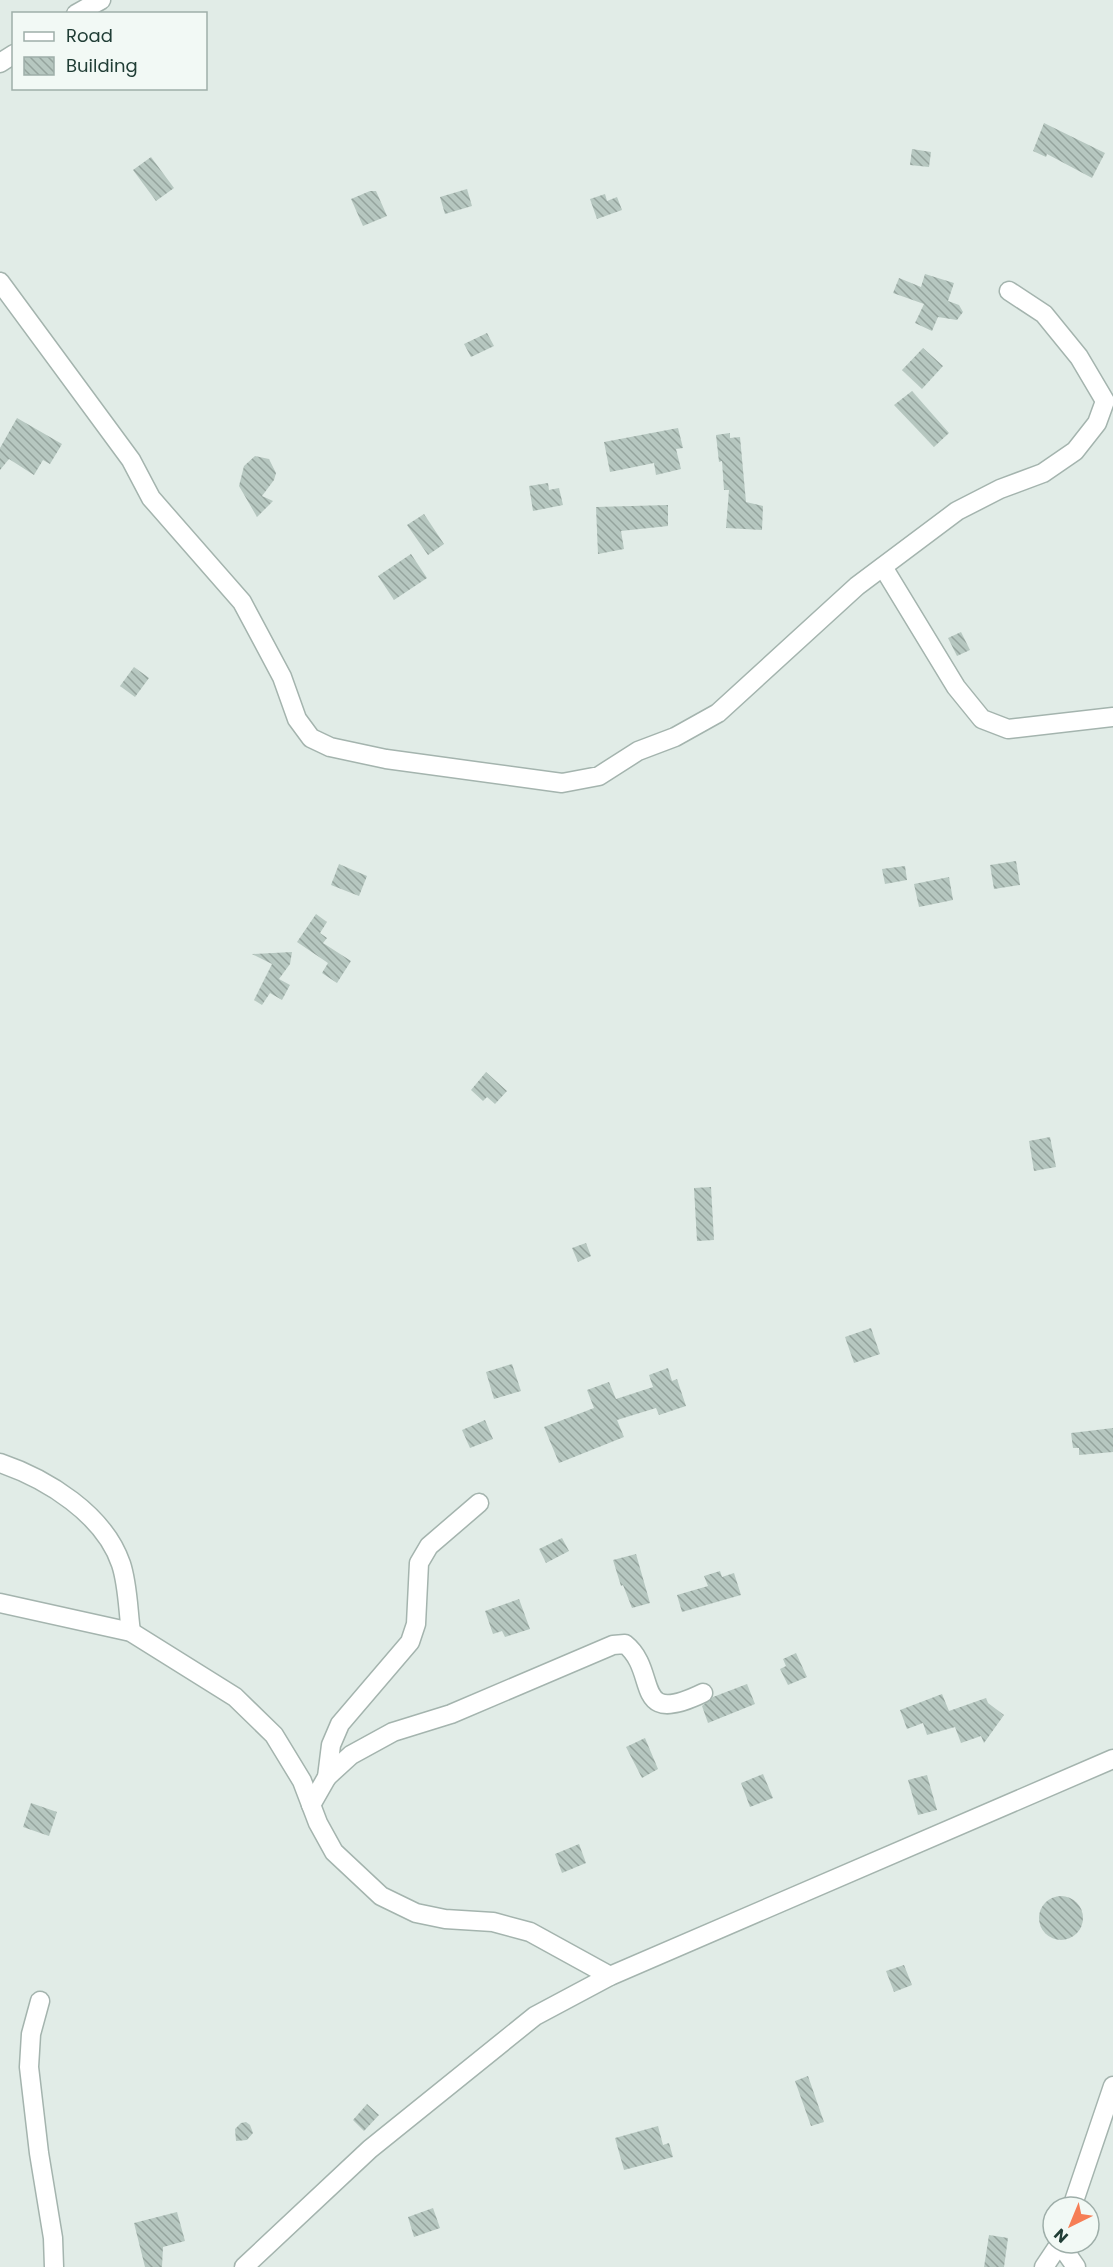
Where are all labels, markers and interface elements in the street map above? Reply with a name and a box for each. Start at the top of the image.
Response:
legend [12,12,207,90]
text: Road [66,23,113,48]
text: Building [66,53,138,78]
north arrow [1041,2195,1101,2255]
text: N [1049,2223,1073,2248]

